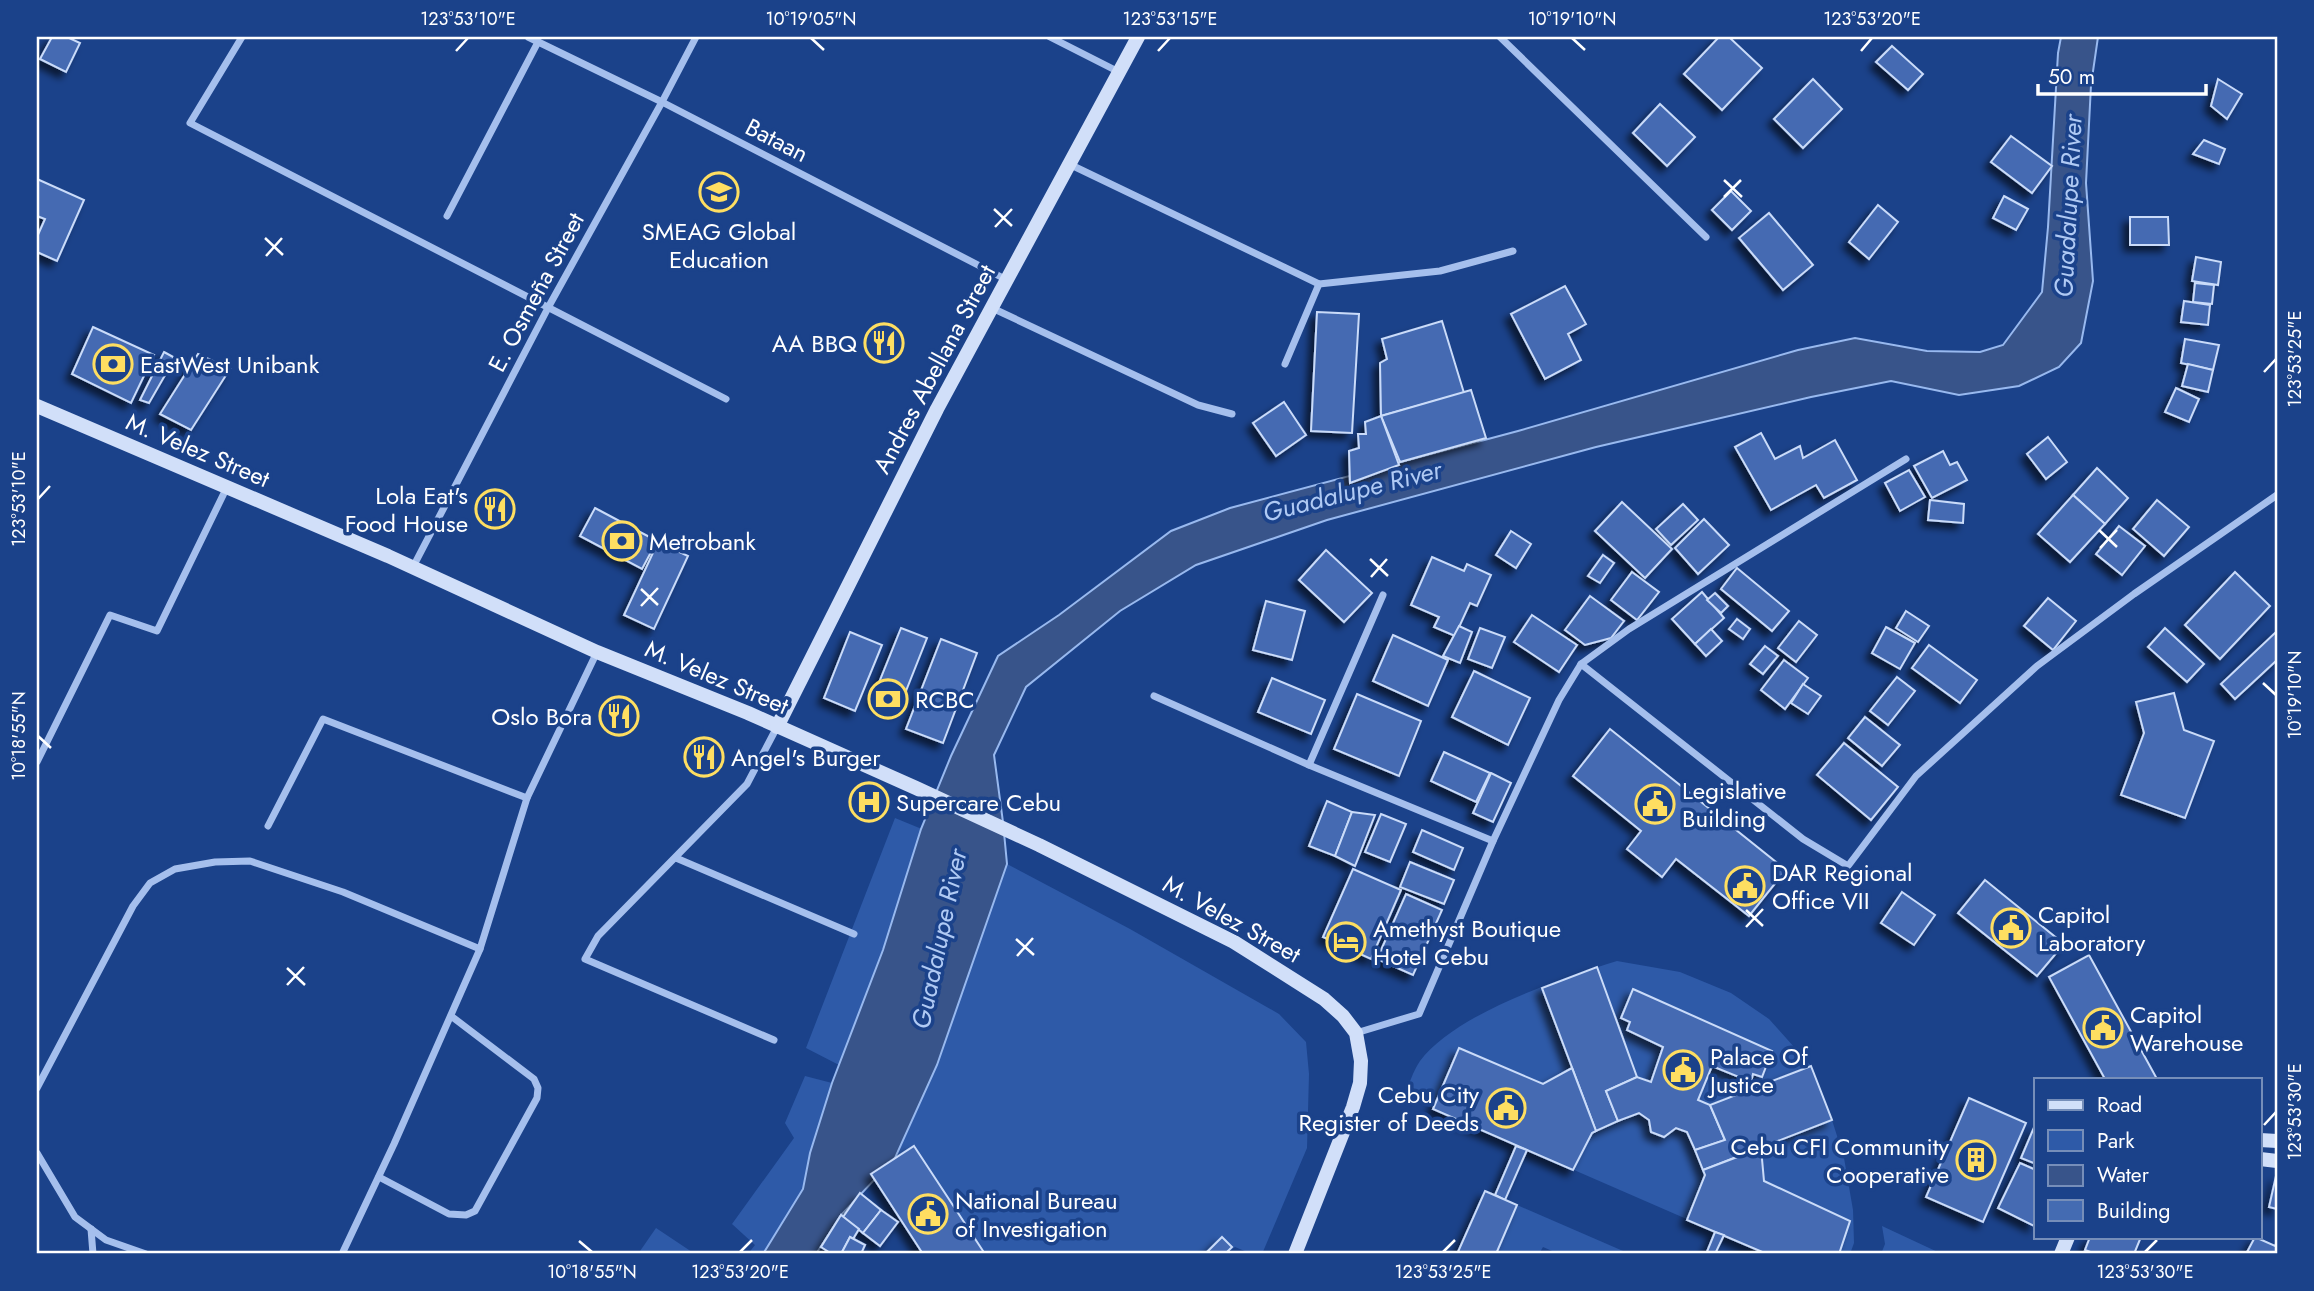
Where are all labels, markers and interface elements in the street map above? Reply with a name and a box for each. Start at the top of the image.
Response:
text: 123°53'10"E [420,6,516,32]
text: 10°19'05"N [766,6,856,32]
text: 123°53'15"E [1123,6,1217,32]
text: 10°19'10"N [1528,6,1616,32]
text: 123°53'20"E [1823,6,1921,32]
scale bar [2038,52,2206,96]
text: 50 m [2048,62,2095,92]
street label: Bataan [739,109,815,171]
water label: Guadalupe River [2044,112,2092,298]
school or university icon: SMEAG Global Education [698,171,740,213]
street label: E. Osmeña Street [479,206,593,378]
place label: SMEAG Global Education [642,214,796,277]
street label: Andres Abellana Street [864,258,1004,480]
text: 123°53'25"E [2282,311,2308,407]
restaurant icon: AA BBQ [863,322,905,364]
place label: AA BBQ [772,326,857,361]
bank icon: EastWest Unibank [92,343,134,385]
place label: EastWest Unibank [140,347,320,382]
street label: M. Velez Street [121,404,276,496]
water label: Guadalupe River [1259,450,1447,532]
text: 123°53'10"E [6,451,32,547]
place label: Lola Eat's Food House [345,478,468,541]
restaurant icon: Lola Eat's Food House [474,488,516,530]
bank icon: Metrobank [601,520,643,562]
place label: Metrobank [649,524,756,559]
street label: M. Velez Street [640,631,795,723]
text: 10°19'10"N [2282,651,2308,739]
bank icon: RCBC [867,678,909,720]
place label: RCBC [915,682,975,717]
text: 10°18'55"N [6,691,32,781]
restaurant icon: Oslo Bora [598,695,640,737]
place label: Oslo Bora [491,699,592,734]
restaurant icon: Angel's Burger [683,736,725,778]
place label: Angel's Burger [731,740,881,775]
place label: Legislative Building [1682,773,1786,836]
hospital icon: Supercare Cebu [848,781,890,823]
public building icon: Legislative Building [1634,783,1676,825]
place label: Supercare Cebu [896,785,1061,820]
water label: Guadalupe River [901,844,977,1033]
place label: DAR Regional Office VII [1772,855,1913,918]
public building icon: DAR Regional Office VII [1724,865,1766,907]
street label: M. Velez Street [1157,867,1308,972]
place label: Capitol Laboratory [2038,897,2146,960]
public building icon: Capitol Laboratory [1990,907,2032,949]
place label: Amethyst Boutique Hotel Cebu [1373,911,1561,974]
hotel icon: Amethyst Boutique Hotel Cebu [1325,921,1367,963]
place label: Capitol Warehouse [2130,997,2243,1060]
public building icon: Capitol Warehouse [2082,1007,2124,1049]
place label: Palace Of Justice [1707,1039,1809,1102]
public building icon: Palace Of Justice [1662,1049,1704,1091]
text: 123°53'30"E [2282,1063,2308,1161]
place label: Cebu City Register of Deeds [1298,1077,1479,1140]
legend [2034,1078,2262,1238]
public building icon: Cebu City Register of Deeds [1485,1087,1527,1129]
text: Road [2097,1090,2142,1120]
text: Park [2097,1126,2135,1156]
place label: Cebu CFI Community Cooperative [1730,1129,1949,1192]
building icon: Cebu CFI Community Cooperative [1955,1139,1997,1181]
text: Water [2097,1160,2150,1190]
place label: National Bureau of Investigation [955,1183,1117,1246]
public building icon: National Bureau of Investigation [907,1193,949,1235]
text: Building [2097,1196,2170,1226]
text: 10°18'55"N [547,1259,637,1285]
text: 123°53'20"E [691,1259,789,1285]
text: 123°53'25"E [1395,1259,1491,1285]
text: 123°53'30"E [2096,1259,2194,1285]

